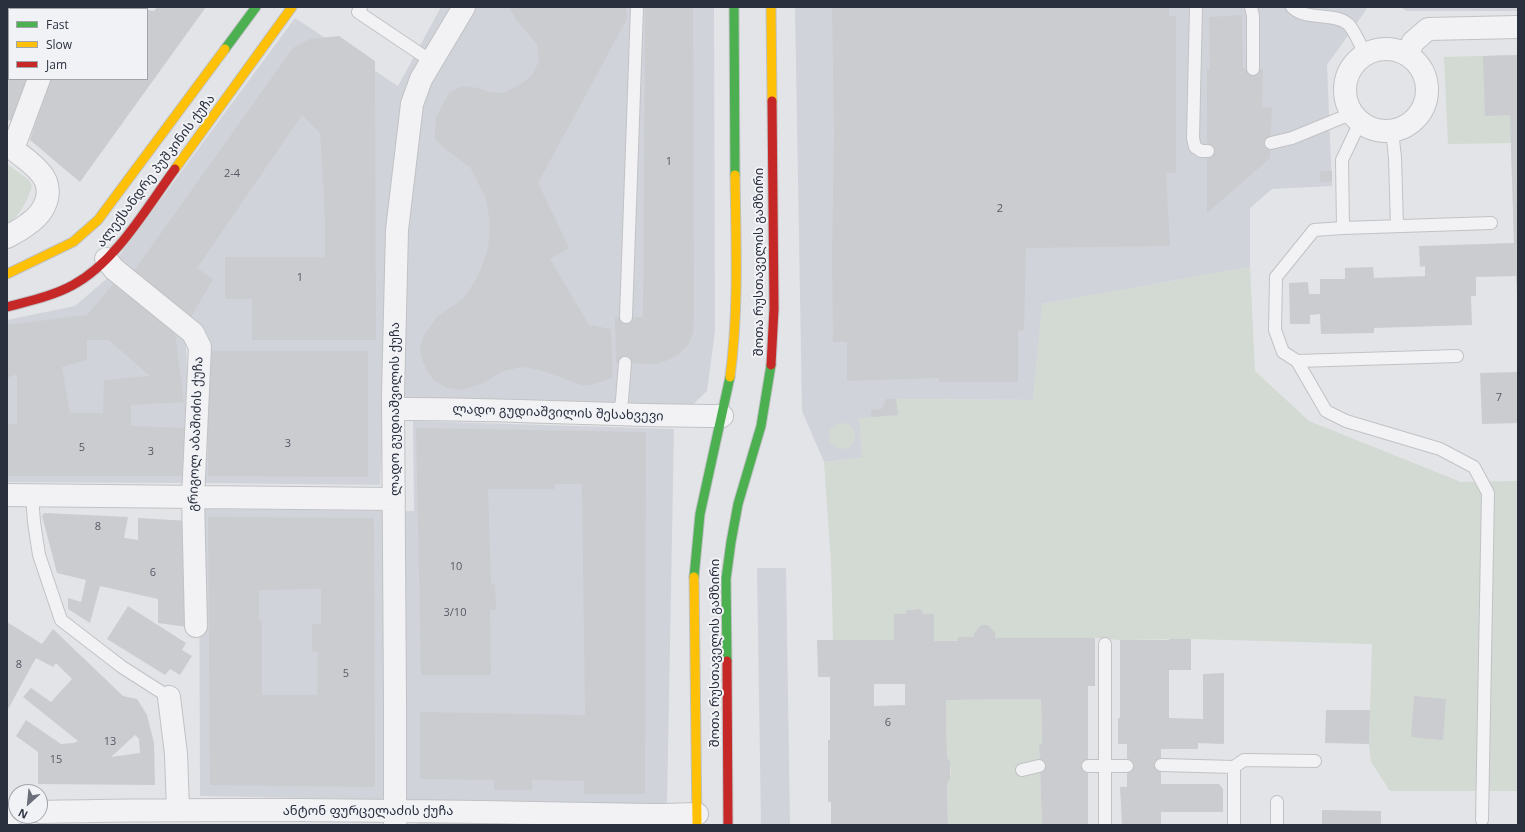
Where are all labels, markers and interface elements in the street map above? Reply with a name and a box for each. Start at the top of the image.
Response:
legend [8,8,148,80]
text: Fast [46,16,69,33]
text: Slow [46,36,72,53]
text: Jam [46,56,67,73]
street label: ალექსანდრე პუშკინის ქუჩა [93,92,219,250]
house number: 1 [666,155,672,169]
house number: 2-4 [224,167,240,181]
street label: შოთა რუსთაველის გამზირი [751,168,767,356]
house number: 2 [997,202,1003,216]
house number: 1 [297,271,303,285]
street label: ლადო გუდიაშვილის ქუჩა [387,322,403,496]
street label: გრიგოლ აბაშიძის ქუჩა [185,356,207,512]
house number: 7 [1496,391,1502,405]
street label: ლადო გუდიაშვილის შესახვევი [452,402,664,424]
house number: 3 [285,437,291,451]
house number: 5 [79,441,85,455]
house number: 3 [148,445,154,459]
house number: 8 [95,520,101,534]
street label: შოთა რუსთაველის გამზირი [707,559,723,747]
house number: 10 [450,560,462,574]
house number: 6 [150,566,156,580]
house number: 3/10 [444,606,466,620]
house number: 8 [16,658,22,672]
house number: 5 [343,667,349,681]
house number: 6 [885,716,891,730]
house number: 13 [104,735,116,749]
house number: 15 [50,753,62,767]
north arrow [8,784,48,824]
street label: ანტონ ფურცელაძის ქუჩა [283,803,453,819]
text: N [15,806,30,823]

